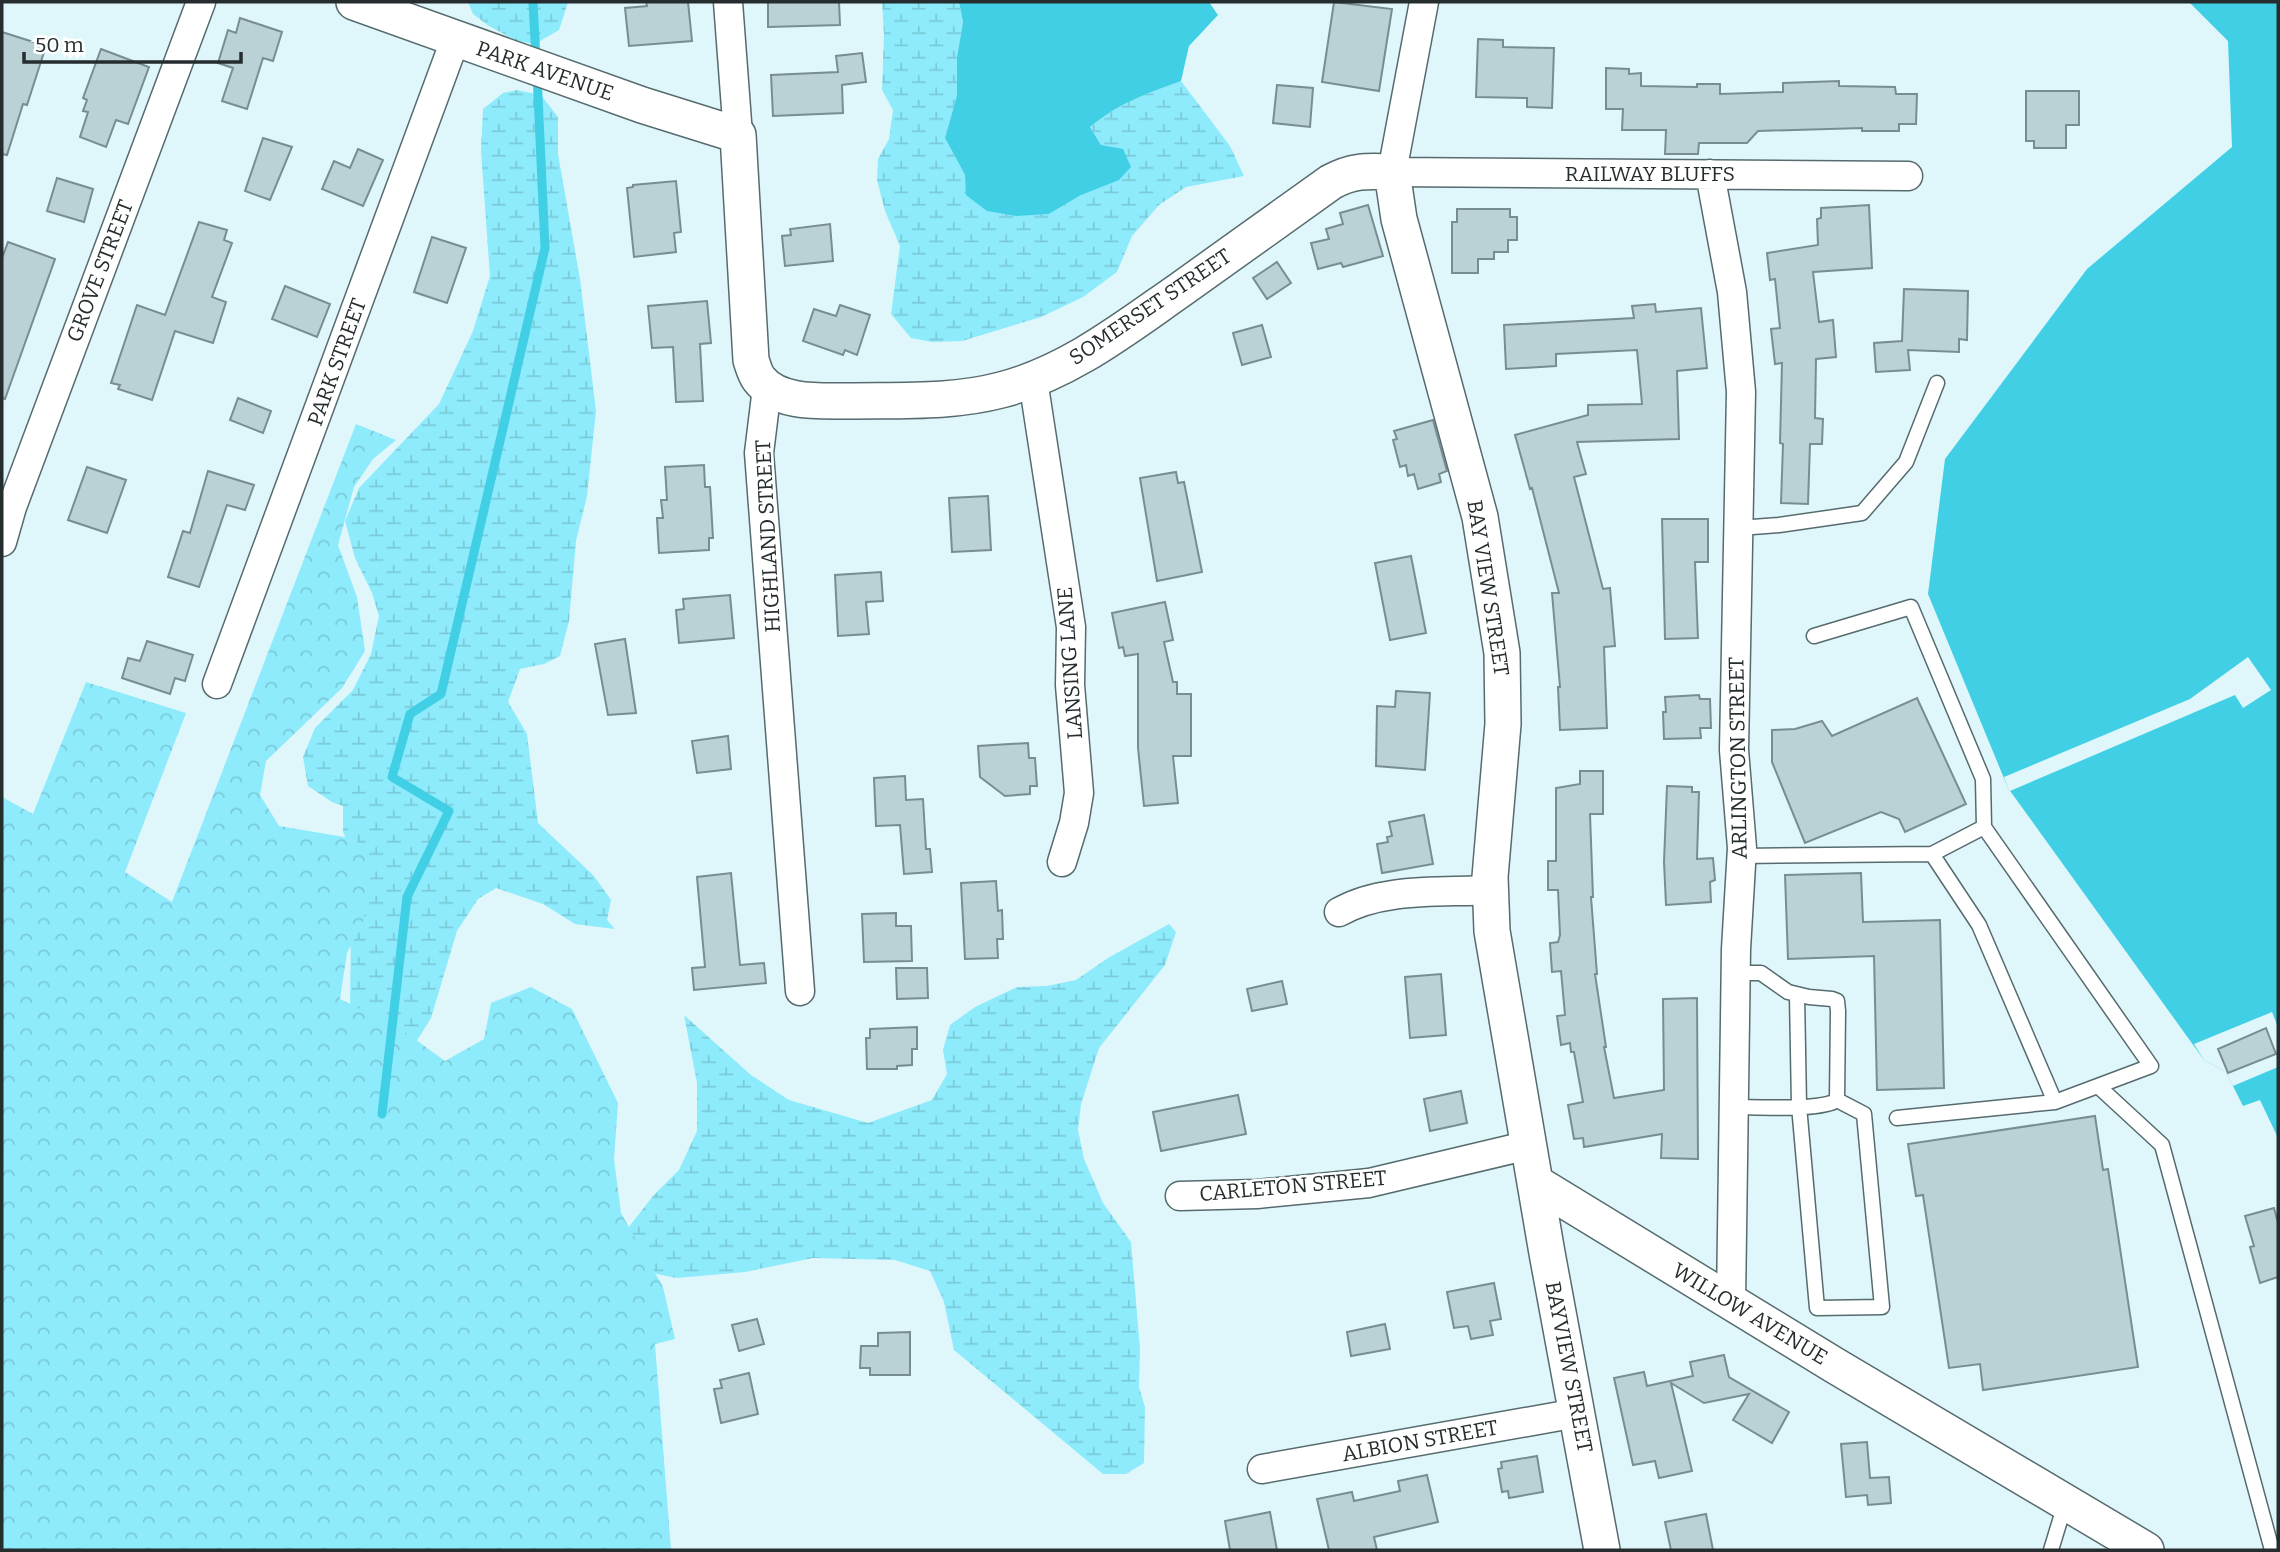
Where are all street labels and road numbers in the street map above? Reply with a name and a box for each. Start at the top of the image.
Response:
street label: PARK AVENUE [473,35,617,107]
street label: RAILWAY BLUFFS [1565,161,1735,187]
street label: GROVE STREET [61,196,139,346]
street label: SOMERSET STREET [1064,243,1236,371]
street label: PARK STREET [302,295,372,429]
street label: HIGHLAND STREET [750,439,786,633]
street label: BAY VIEW STREET [1461,498,1515,678]
street label: LANSING LANE [1052,586,1088,740]
street label: ARLINGTON STREET [1723,657,1753,859]
street label: CARLETON STREET [1198,1165,1388,1207]
street label: WILLOW AVENUE [1668,1257,1832,1371]
street label: BAYVIEW STREET [1540,1279,1598,1455]
street label: ALBION STREET [1340,1415,1500,1467]

